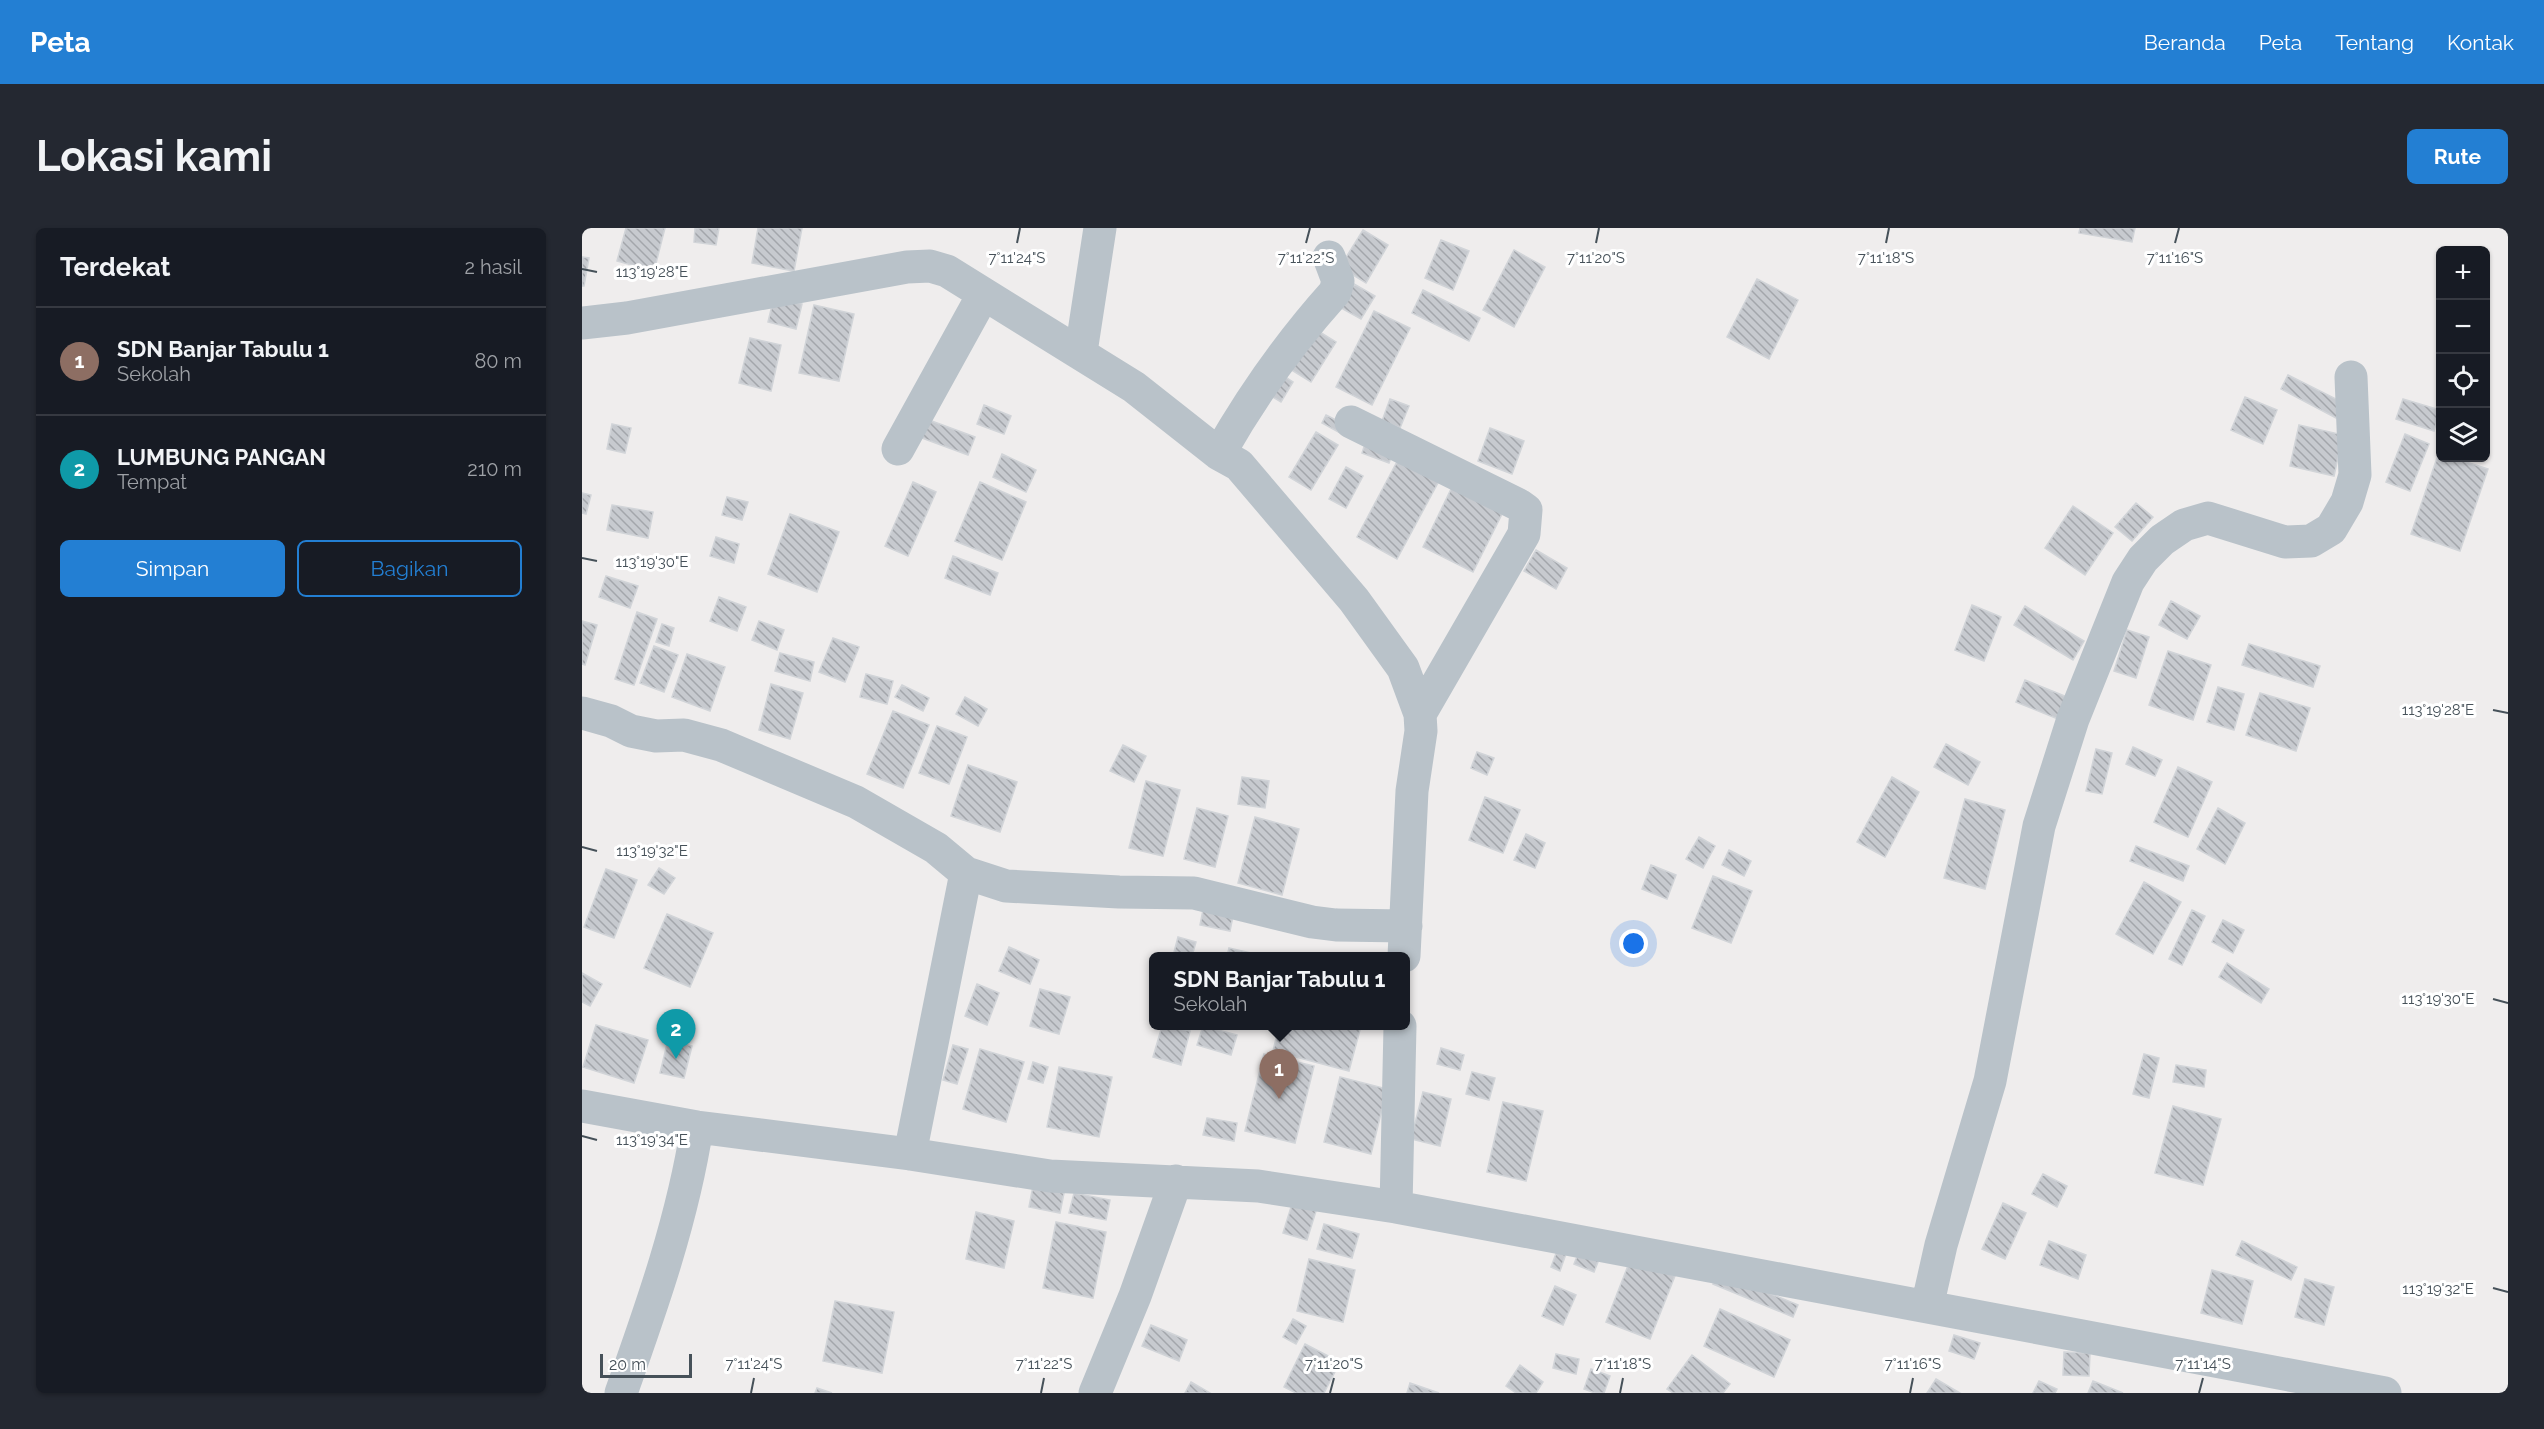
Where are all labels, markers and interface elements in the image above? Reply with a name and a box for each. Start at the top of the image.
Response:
text: Peta [30,26,91,59]
text: Beranda [2144,30,2226,55]
text: Peta [2259,30,2302,55]
text: Tentang [2335,30,2414,55]
text: Kontak [2447,30,2514,55]
button: Rute [2407,129,2508,184]
text: Lokasi kami [36,132,272,181]
map controls [2436,246,2490,462]
button: + [2436,246,2490,300]
text: 7°11'24"S [989,249,1045,267]
text: 7°11'22"S [1278,249,1334,267]
text: 7°11'20"S [1567,249,1625,267]
text: 7°11'18"S [1858,249,1914,267]
text: 7°11'16"S [2147,249,2203,267]
text: Terdekat [60,252,171,282]
text: 2 hasil [464,255,522,279]
text: 113°19'28"E [616,263,688,281]
button: − [2436,300,2490,354]
text: SDN Banjar Tabulu 1 [117,336,329,362]
text: 1 [75,349,84,373]
text: 80 m [474,349,522,373]
button: locate [2436,354,2490,408]
text: Sekolah [117,362,191,386]
button: layers [2436,408,2490,462]
text: LUMBUNG PANGAN [117,444,326,470]
text: 2 [74,457,85,481]
text: 210 m [467,457,522,481]
text: Tempat [117,470,187,494]
button: Simpan [60,540,285,597]
button: Bagikan [297,540,522,597]
text: 113°19'30"E [616,553,688,571]
text: 113°19'28"E [2402,701,2474,719]
text: 113°19'32"E [616,842,688,860]
your location [1619,929,1648,958]
popup [1149,952,1410,1030]
text: SDN Banjar Tabulu 1 [1174,966,1385,992]
text: 113°19'30"E [2402,990,2474,1008]
text: Sekolah [1174,992,1247,1016]
pin: 2 [656,1010,695,1059]
pin: 1 [1260,1050,1298,1099]
text: 113°19'34"E [616,1131,688,1149]
text: 113°19'32"E [2402,1280,2474,1298]
scale bar [600,1351,692,1378]
text: 20 m [609,1355,646,1374]
text: 7°11'24"S [726,1355,782,1373]
text: 7°11'22"S [1016,1355,1072,1373]
text: 7°11'20"S [1305,1355,1363,1373]
text: 7°11'18"S [1595,1355,1651,1373]
text: 7°11'16"S [1885,1355,1941,1373]
text: 7°11'14"S [2175,1355,2231,1373]

